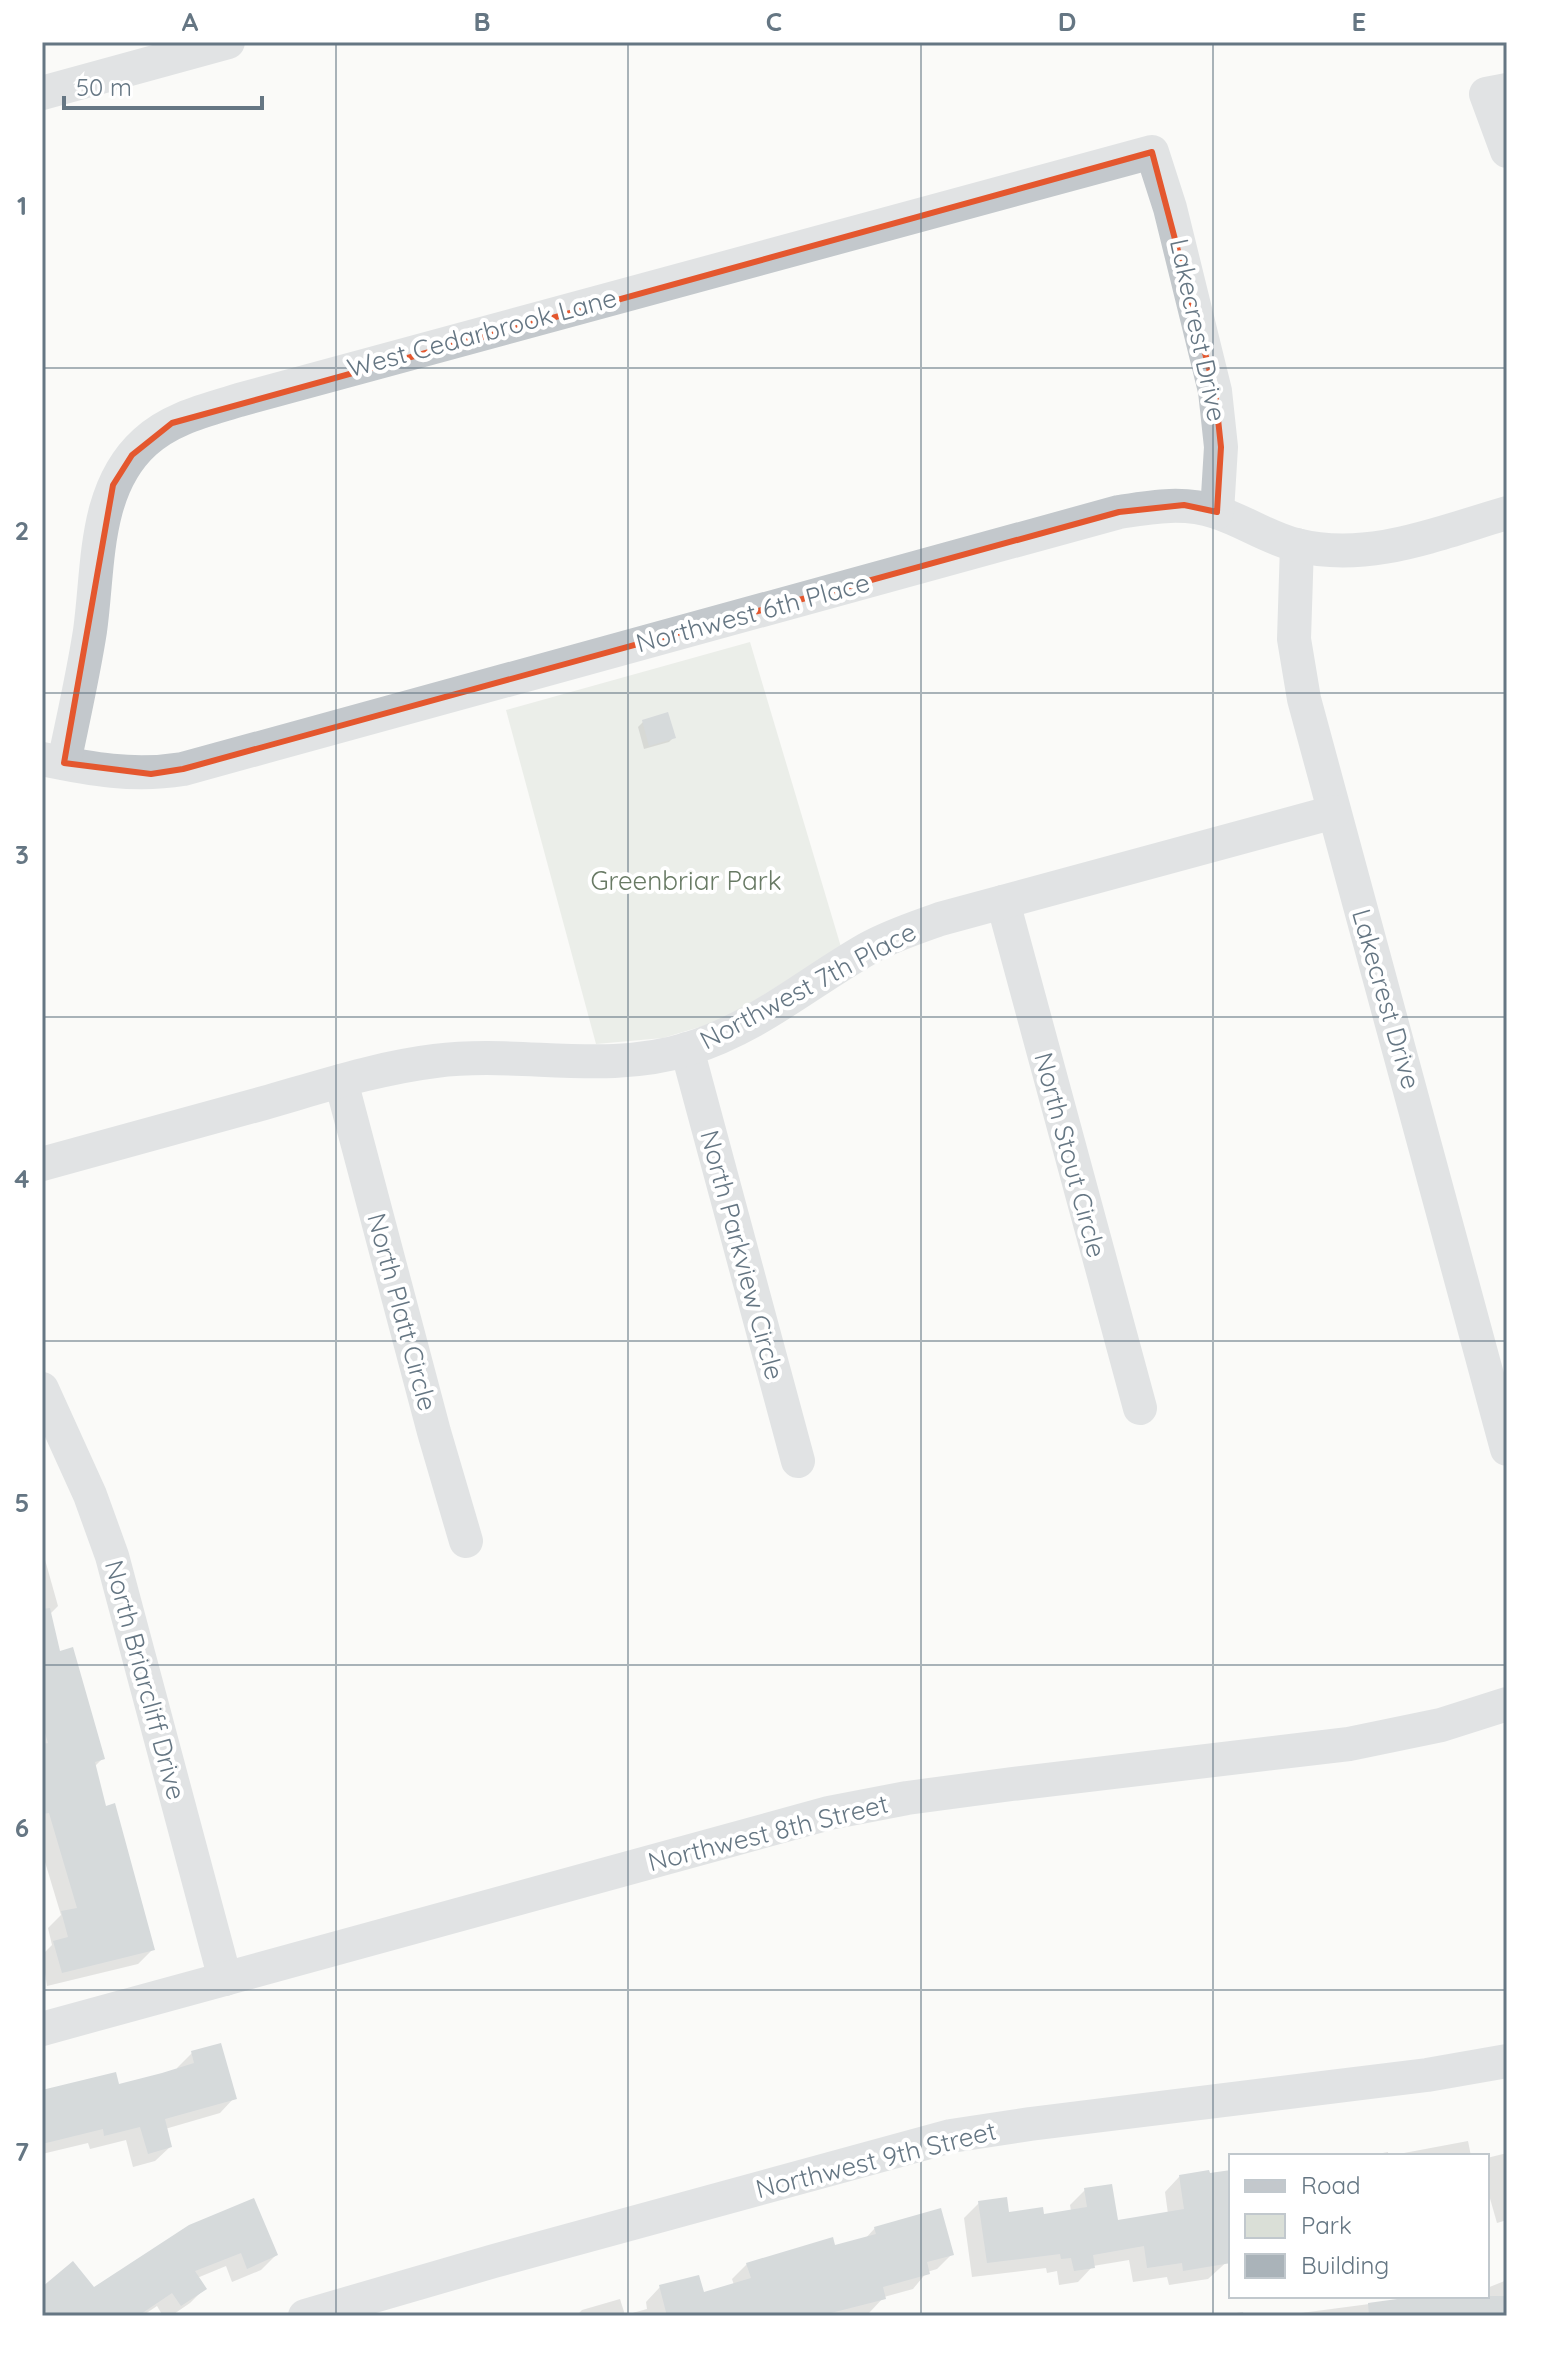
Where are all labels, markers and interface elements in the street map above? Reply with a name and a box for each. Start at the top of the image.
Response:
text: A [182,5,199,38]
text: B [473,5,491,38]
text: C [766,5,782,38]
text: D [1058,5,1076,38]
text: E [1352,5,1366,38]
scale bar [64,60,262,110]
text: 50 m [76,72,132,102]
text: 1 [17,189,27,222]
street label: Lakecrest Drive [1163,236,1234,424]
street label: West Cedarbrook Lane [344,281,620,384]
text: 2 [15,514,29,547]
street label: Northwest 6th Place [632,565,873,660]
text: 3 [15,838,29,871]
park label: Greenbriar Park [590,864,782,897]
street label: Lakecrest Drive [1345,905,1428,1093]
street label: Northwest 7th Place [694,915,921,1056]
street label: North Stout Circle [1027,1049,1114,1261]
street label: North Parkview Circle [693,1127,792,1383]
text: 4 [14,1162,30,1195]
street label: North Platt Circle [360,1209,445,1414]
text: 5 [15,1486,29,1519]
street label: North Briarcliff Drive [98,1557,193,1803]
street label: Northwest 8th Street [644,1787,891,1878]
text: 6 [15,1811,29,1844]
street label: Northwest 9th Street [752,2114,1000,2205]
text: 7 [15,2135,29,2168]
legend [1229,2154,1489,2298]
text: Road [1301,2170,1361,2200]
text: Park [1301,2210,1352,2240]
text: Building [1301,2250,1389,2280]

